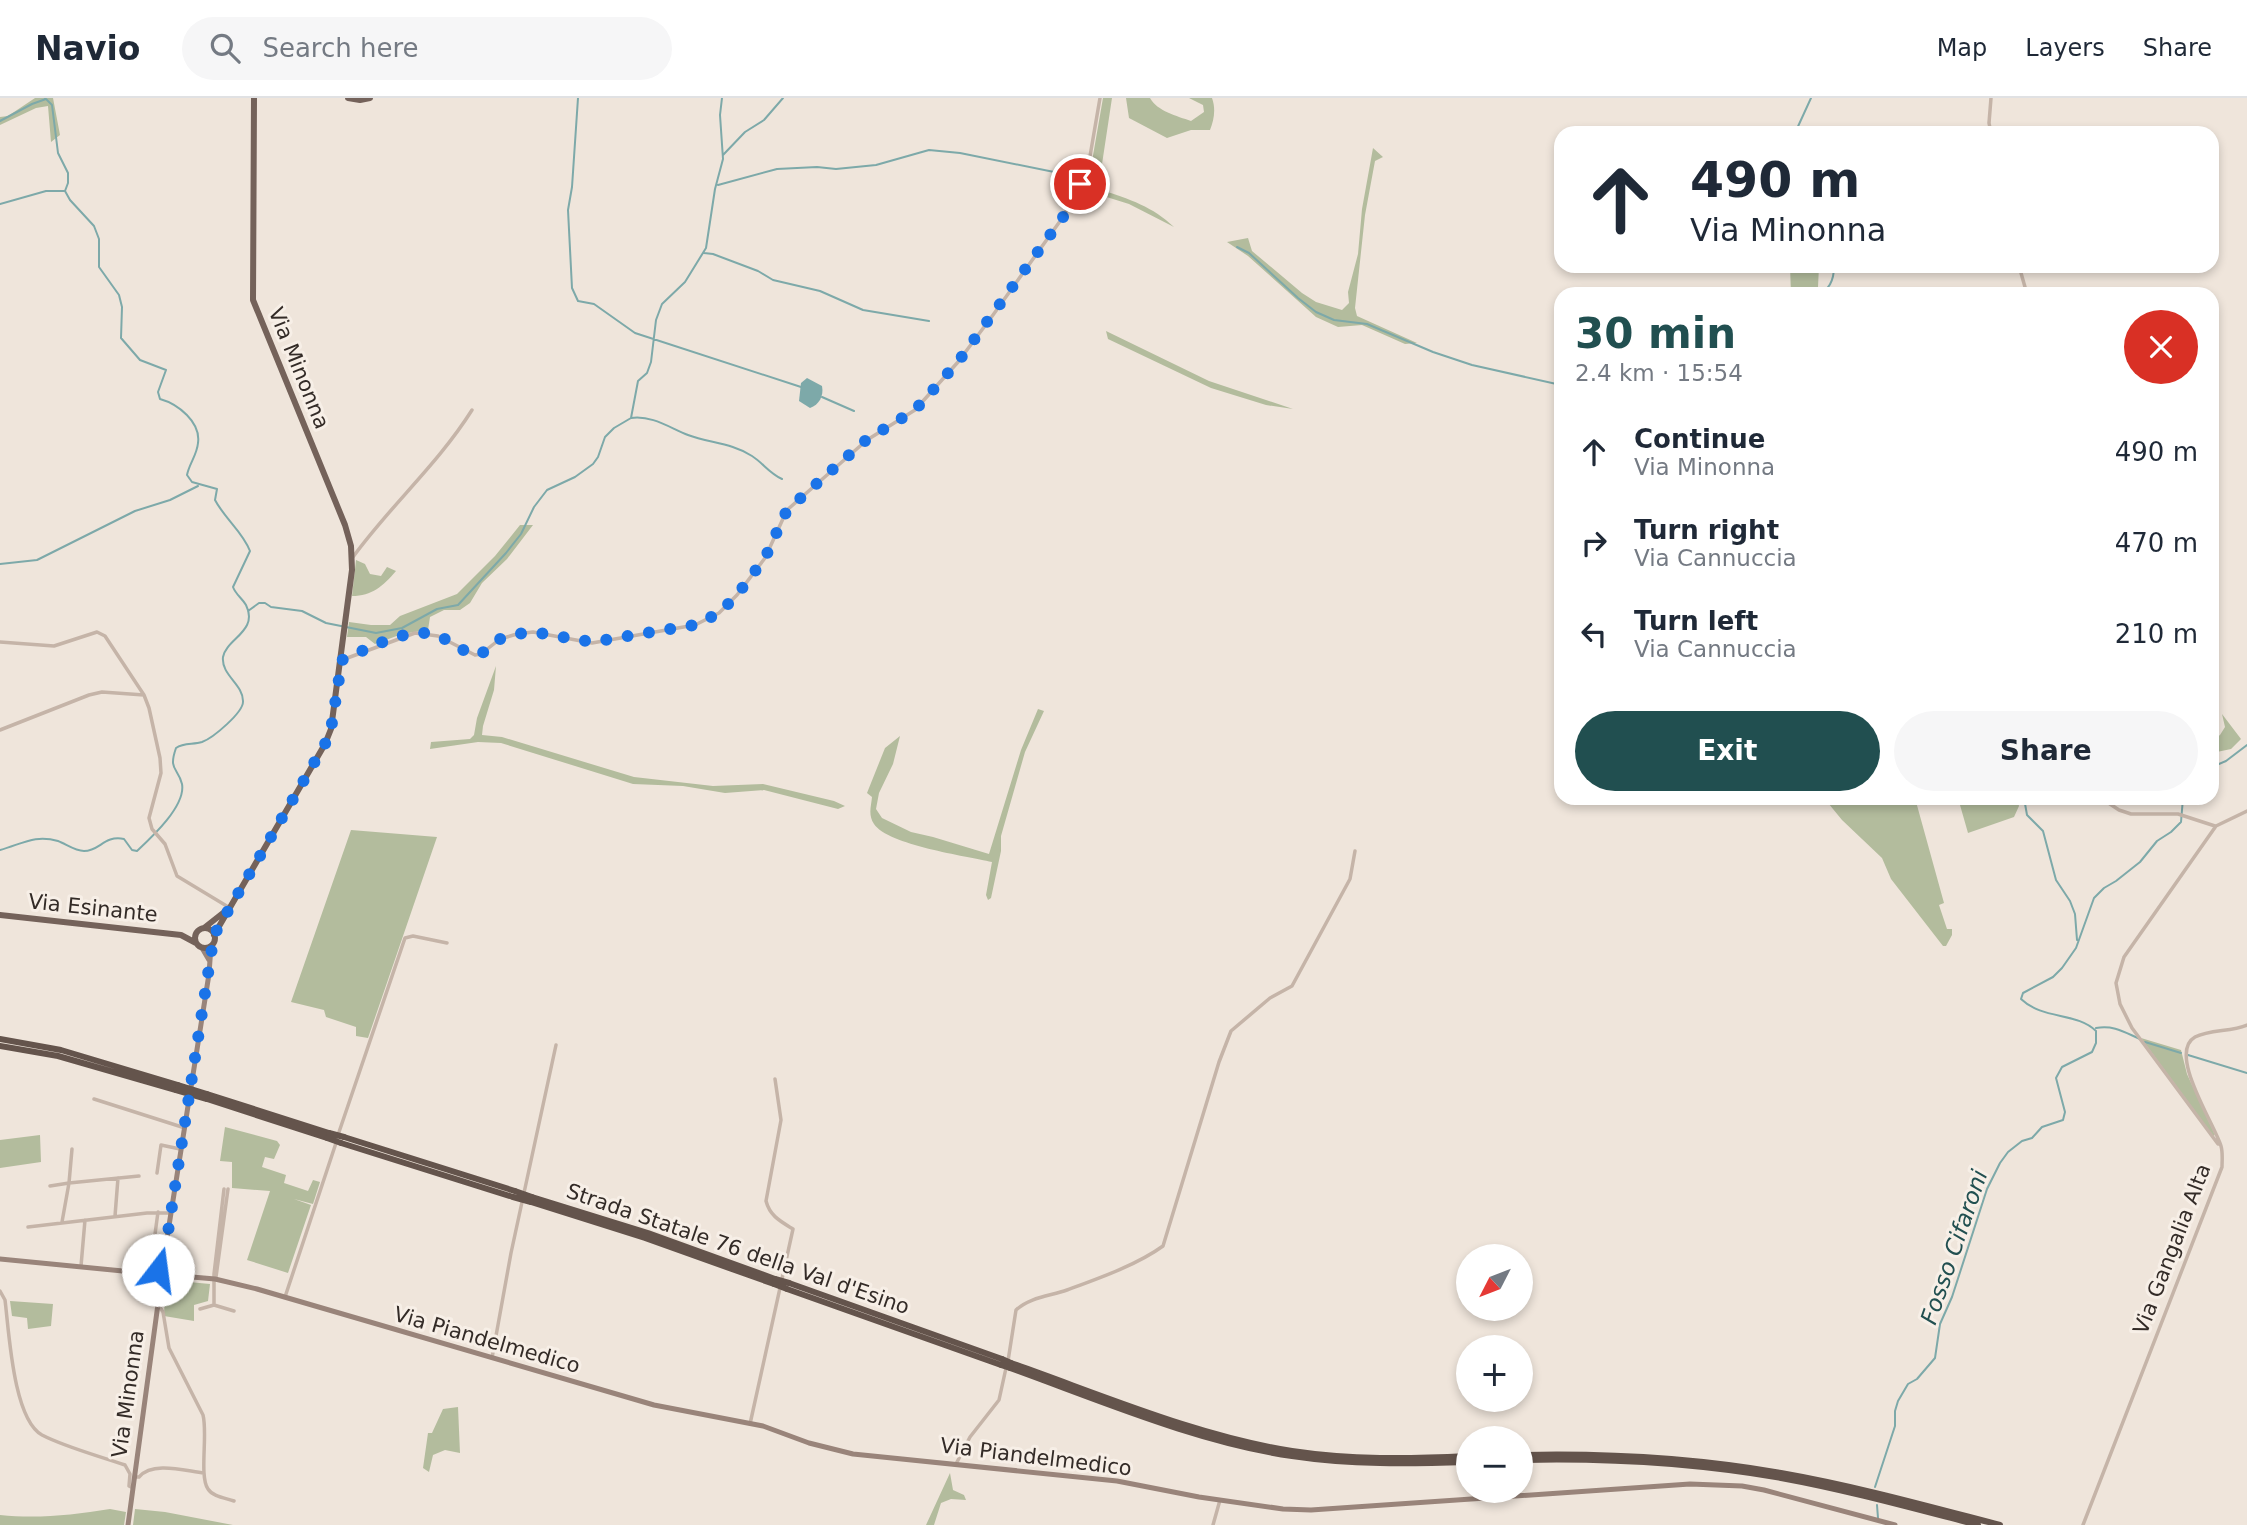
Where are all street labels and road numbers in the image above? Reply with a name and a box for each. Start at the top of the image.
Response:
street label: Via Minonna [264,304,334,432]
street label: Via Esinante [27,889,159,927]
street label: Via Gangalia Alta [2128,1160,2216,1338]
street label: Strada Statale 76 della Val d'Esino [563,1179,913,1319]
street label: Via Piandelmedico [391,1302,583,1378]
street label: Via Minonna [107,1329,149,1459]
street label: Via Piandelmedico [939,1433,1133,1481]

